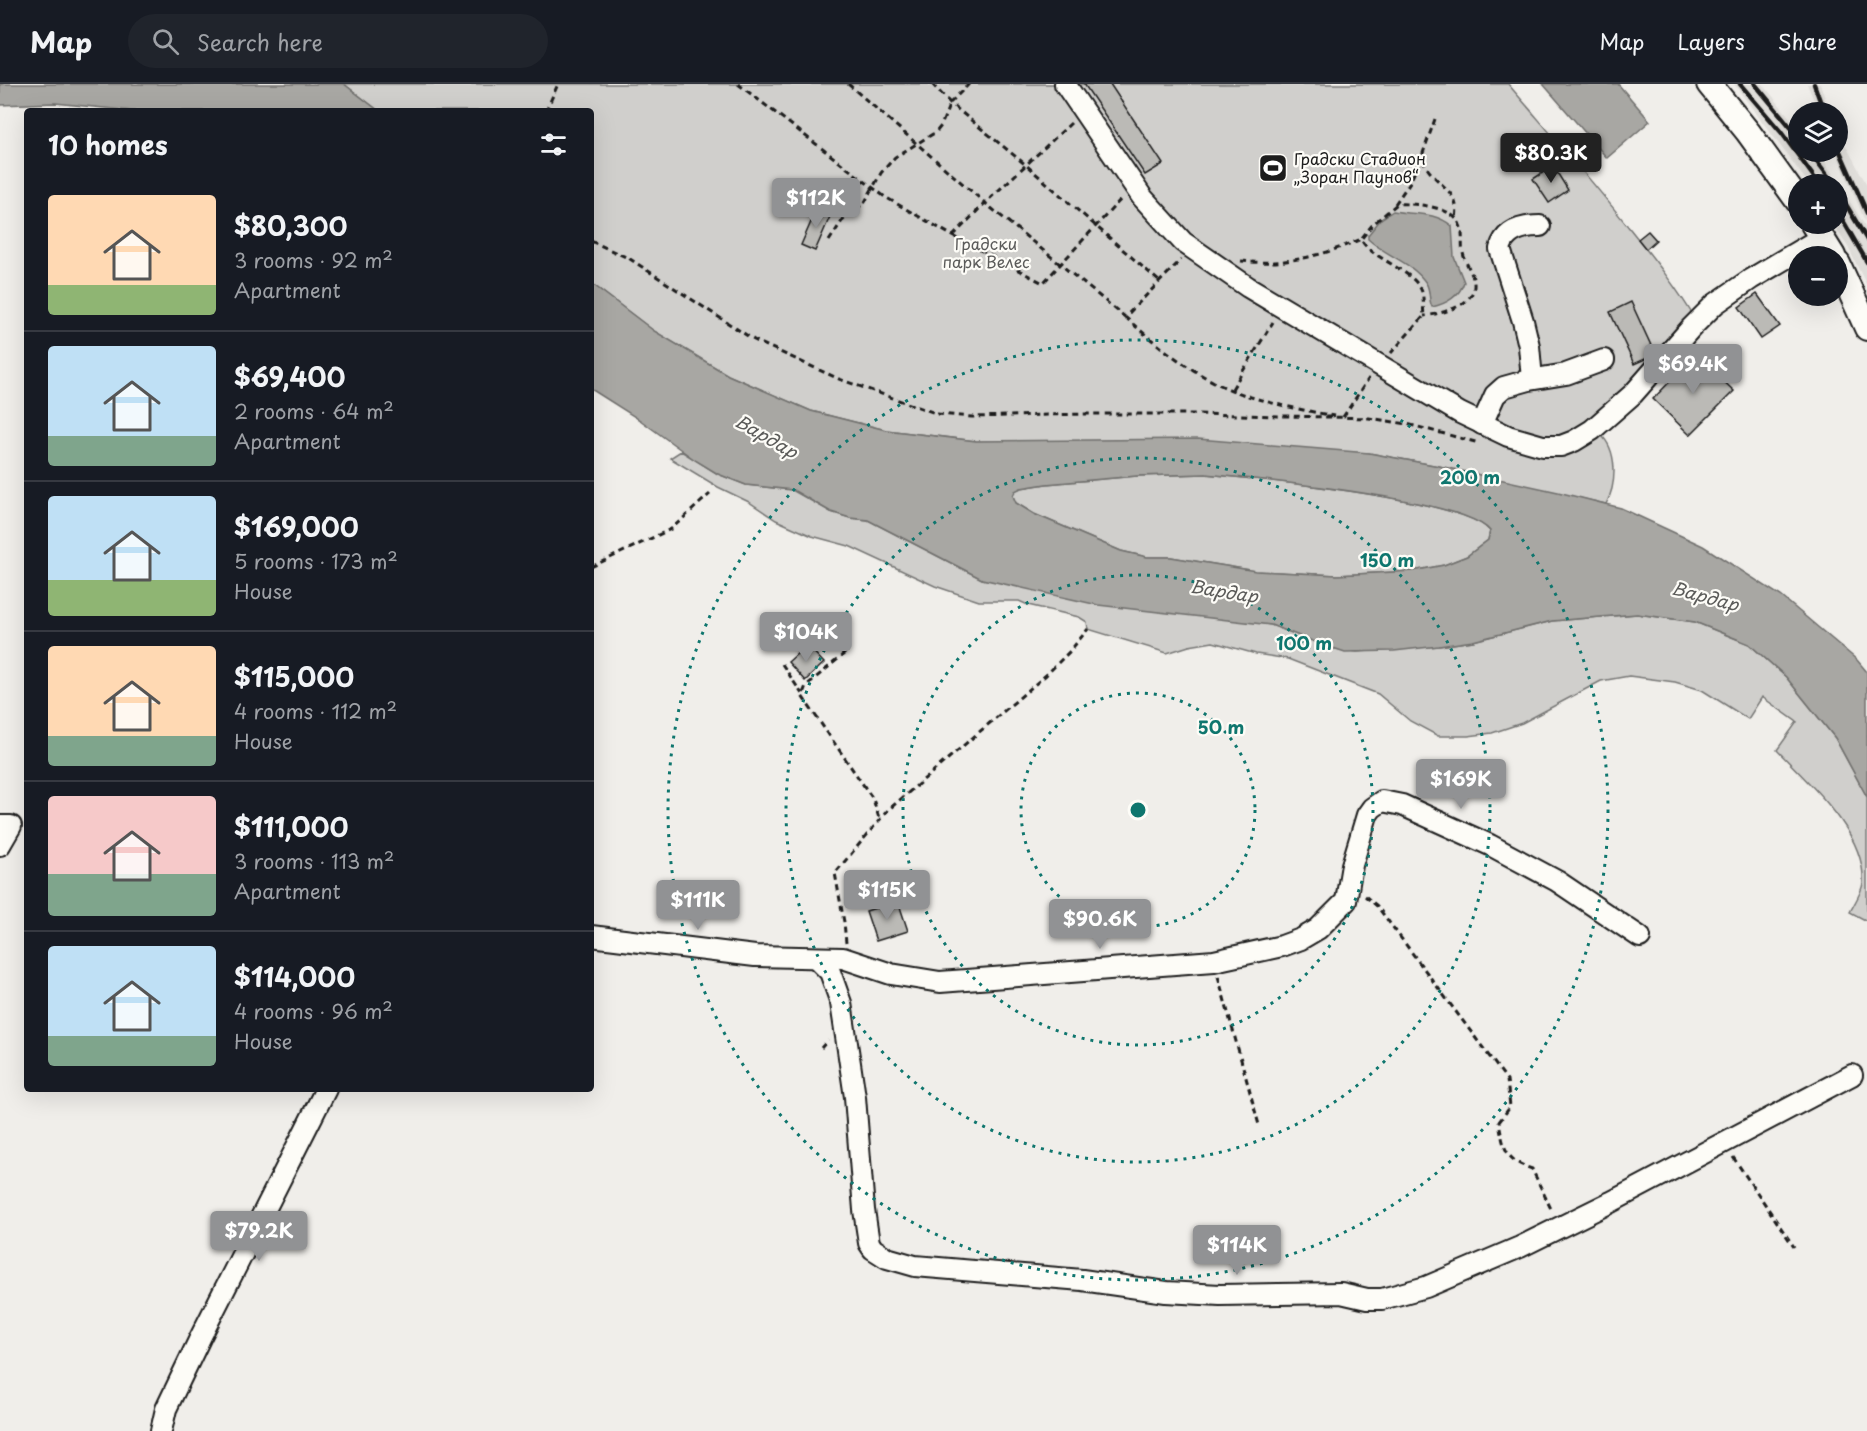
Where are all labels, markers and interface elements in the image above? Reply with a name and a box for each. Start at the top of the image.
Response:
search box [128,14,548,68]
text: Map [30,20,92,63]
icon: search [149,25,182,58]
text: Search here [197,25,323,58]
text: Map [1600,25,1644,57]
text: Layers [1677,25,1745,57]
text: Share [1778,25,1837,57]
map controls [1788,102,1848,306]
button: layers [1788,102,1848,162]
text: 10 homes [48,125,168,164]
icon: filters [537,128,570,161]
pin: $80.3K [1502,133,1600,184]
text: $80.3K [1514,137,1588,167]
place label: Градски Стадион „Зоран Паунов“ [1294,146,1426,188]
sports icon: Градски Стадион „Зоран Паунов“ [1257,152,1289,184]
button: + [1788,174,1848,234]
pin: $112K [774,178,858,229]
text: $112K [786,182,846,212]
text: $80,300 [234,206,348,245]
icon: home [96,219,168,291]
park label: Градски парк Велес [942,231,1030,273]
text: 3 rooms · 92 m² [234,245,393,275]
button: − [1788,246,1848,306]
text: Apartment [234,275,341,305]
pin: $69.4K [1644,344,1742,395]
text: $69.4K [1658,348,1728,378]
text: $69,400 [234,357,346,396]
icon: home [96,370,168,442]
text: 2 rooms · 64 m² [234,396,394,426]
water label: Вардар [731,407,804,465]
text: Apartment [234,426,341,456]
text: 200 m [1440,463,1500,490]
text: $169,000 [234,507,359,546]
icon: home [96,520,168,592]
text: 5 rooms · 173 m² [234,546,398,576]
text: 150 m [1360,546,1414,573]
water label: Вардар [1189,572,1261,609]
water label: Вардар [1669,574,1743,618]
text: House [234,576,293,606]
pin: $104K [764,612,848,663]
text: $104K [774,616,838,646]
text: 100 m [1276,629,1332,656]
text: $115,000 [234,657,354,696]
icon: home [96,670,168,742]
text: 4 rooms · 112 m² [234,696,397,726]
text: 50 m [1198,713,1244,740]
text: House [234,726,293,756]
pin: $169K [1419,759,1503,810]
text: $169K [1430,763,1492,793]
centre of rings [1128,800,1148,820]
text: $111,000 [234,807,348,846]
icon: home [96,820,168,892]
text: 3 rooms · 113 m² [234,846,394,876]
pin: $115K [845,870,929,921]
text: $115K [858,874,916,904]
text: Apartment [234,876,341,906]
pin: $111K [656,880,740,931]
text: $111K [670,884,726,914]
pin: $90.6K [1051,899,1149,950]
text: $90.6K [1063,903,1137,933]
text: $114,000 [234,957,355,996]
icon: home [96,970,168,1042]
text: 4 rooms · 96 m² [234,996,393,1026]
text: House [234,1026,293,1056]
pin: $79.2K [210,1211,308,1262]
text: $79.2K [224,1215,294,1245]
pin: $114K [1195,1225,1279,1276]
text: $114K [1207,1229,1267,1259]

